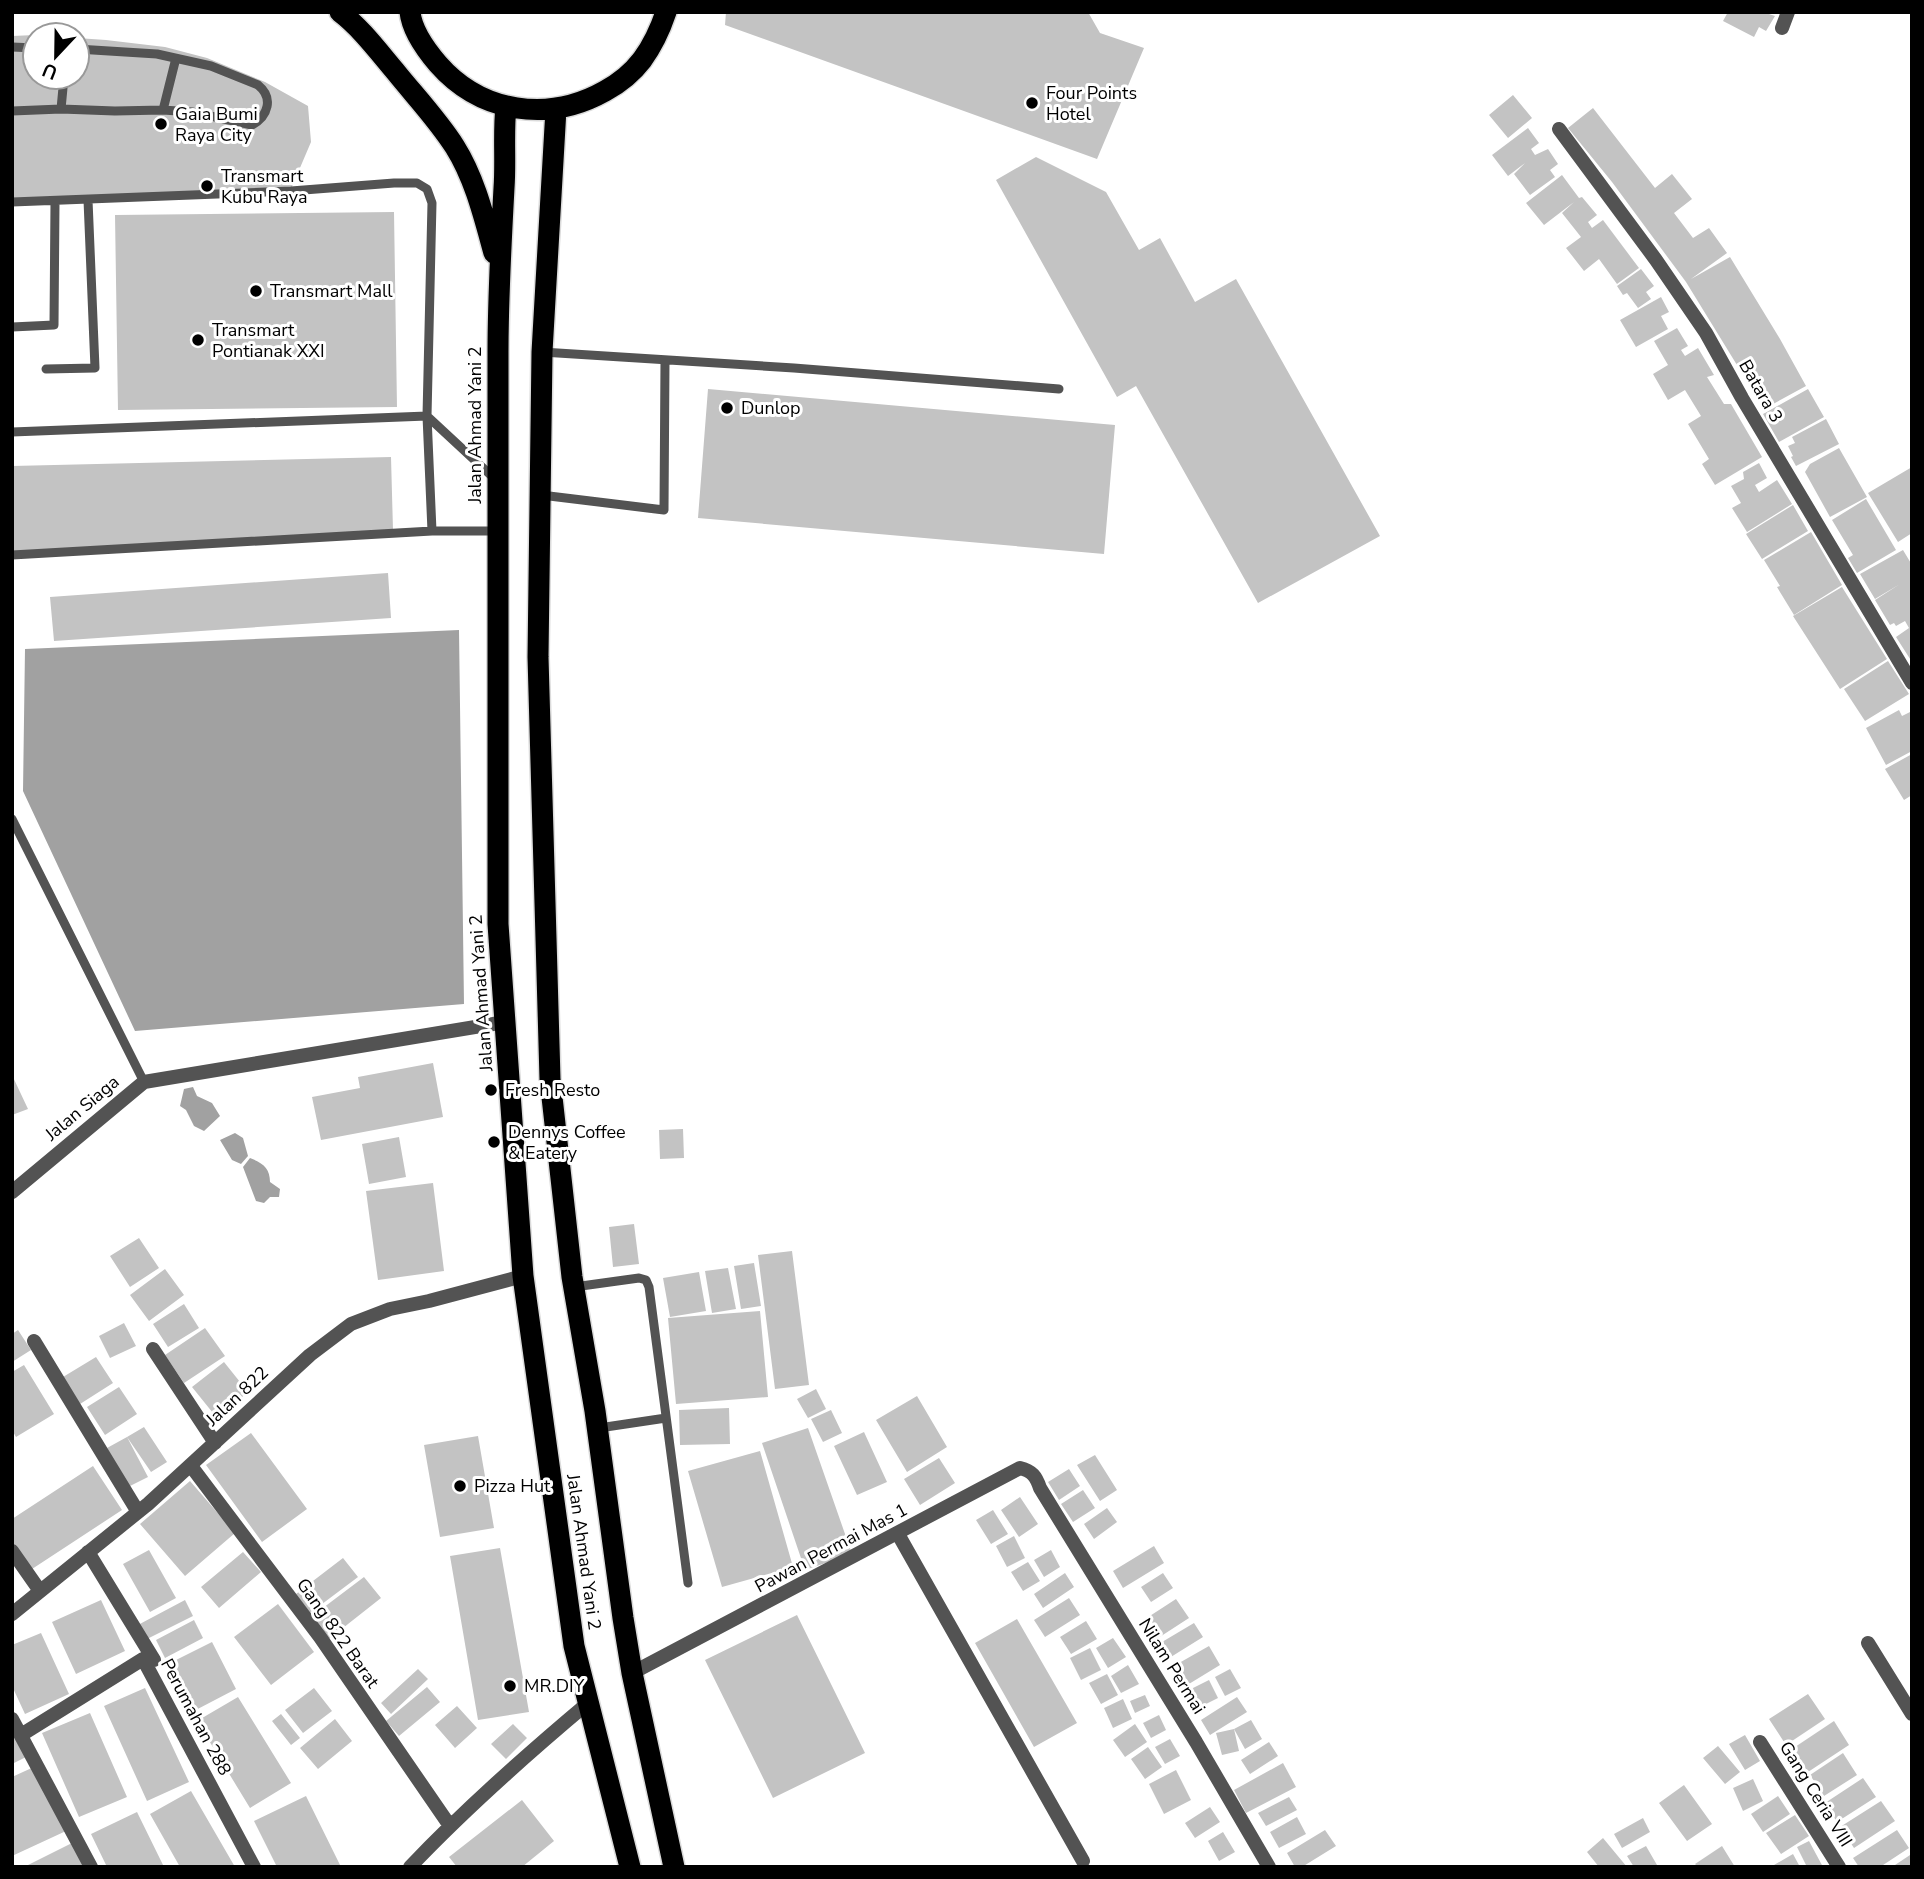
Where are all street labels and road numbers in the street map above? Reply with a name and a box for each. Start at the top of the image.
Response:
street label: Jalan Ahmad Yani 2 [463,346,487,505]
street label: Batara 3 [1733,355,1789,427]
street label: Jalan Ahmad Yani 2 [464,914,499,1073]
street label: Jalan Siaga [39,1070,124,1147]
street label: Jalan 822 [200,1361,274,1432]
street label: Jalan Ahmad Yani 2 [561,1471,607,1632]
street label: Pawan Permai Mas 1 [751,1498,911,1598]
street label: Gang 822 Barat [291,1573,385,1693]
street label: Nilam Permai [1133,1614,1211,1718]
street label: Perumahan 288 [155,1654,237,1780]
street label: Gang Ceria VIII [1774,1737,1858,1851]

